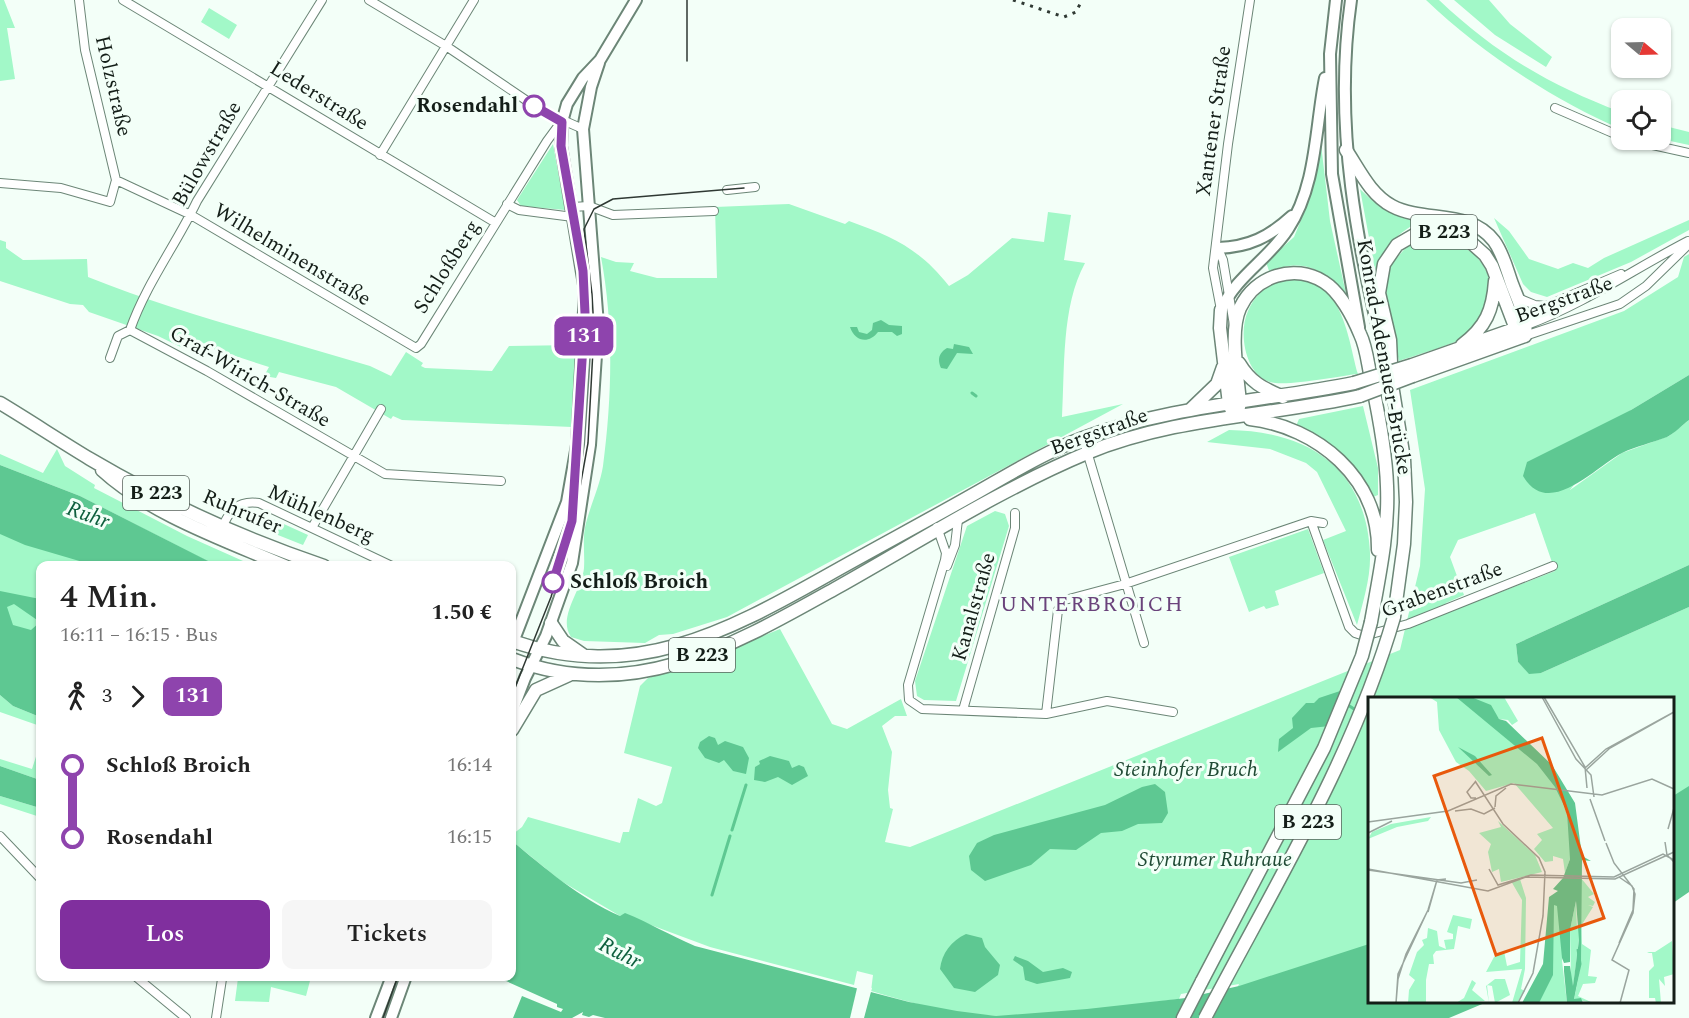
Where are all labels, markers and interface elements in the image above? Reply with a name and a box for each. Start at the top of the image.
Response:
north arrow [1611,18,1671,78]
map controls [1611,18,1671,150]
street label: Holzstraße [86,32,140,140]
street label: Xantener Straße [1188,44,1240,198]
street label: Lederstraße [263,53,375,139]
place label: Rosendahl [416,90,518,122]
button: locate [1611,90,1671,150]
street label: Bülowstraße [164,95,250,213]
marker: Rosendahl [523,95,545,117]
street label: Wilhelminenstraße [207,195,377,315]
street label: Schloßberg [405,214,489,320]
road number: B 223 [1411,215,1477,249]
street label: Konrad-Adenauer-Brücke [1347,236,1421,478]
street label: Bergstraße [1511,268,1617,332]
line badge: 131 [550,316,618,356]
street label: Graf-Wirich-Straße [163,318,337,436]
text: 131 [566,320,602,352]
street label: Bergstraße [1046,400,1152,464]
road number: B 223 [123,476,189,510]
street label: Mühlenberg [262,476,380,552]
street label: Ruhrufer [197,481,287,543]
water label: Ruhr [62,492,115,538]
street label: Kanalstraße [943,549,1005,665]
street label: Grabenstraße [1377,553,1507,627]
place label: Schloß Broich [570,566,708,598]
marker: Schloß Broich [542,571,564,593]
text: 4 Min. [60,572,158,622]
district label: UNTERBROICH [1000,588,1184,621]
text: 1.50 € [431,596,492,629]
text: 16:11 – 16:15 · Bus [60,620,218,650]
road number: B 223 [669,638,735,672]
icon: walk [60,680,93,713]
icon: forward [121,680,154,713]
text: 131 [175,680,210,712]
text: 3 [102,681,112,711]
inset map [1368,697,1674,1003]
text: Schloß Broich [106,749,251,782]
text: 16:14 [447,750,492,780]
park label: Steinhofer Bruch [1114,754,1258,786]
road number: B 223 [1275,805,1341,839]
text: Rosendahl [106,821,213,854]
text: 16:15 [447,822,492,852]
park label: Styrumer Ruhraue [1138,844,1292,876]
button: Los [60,900,270,969]
button: Tickets [282,900,492,969]
water label: Ruhr [593,928,647,978]

